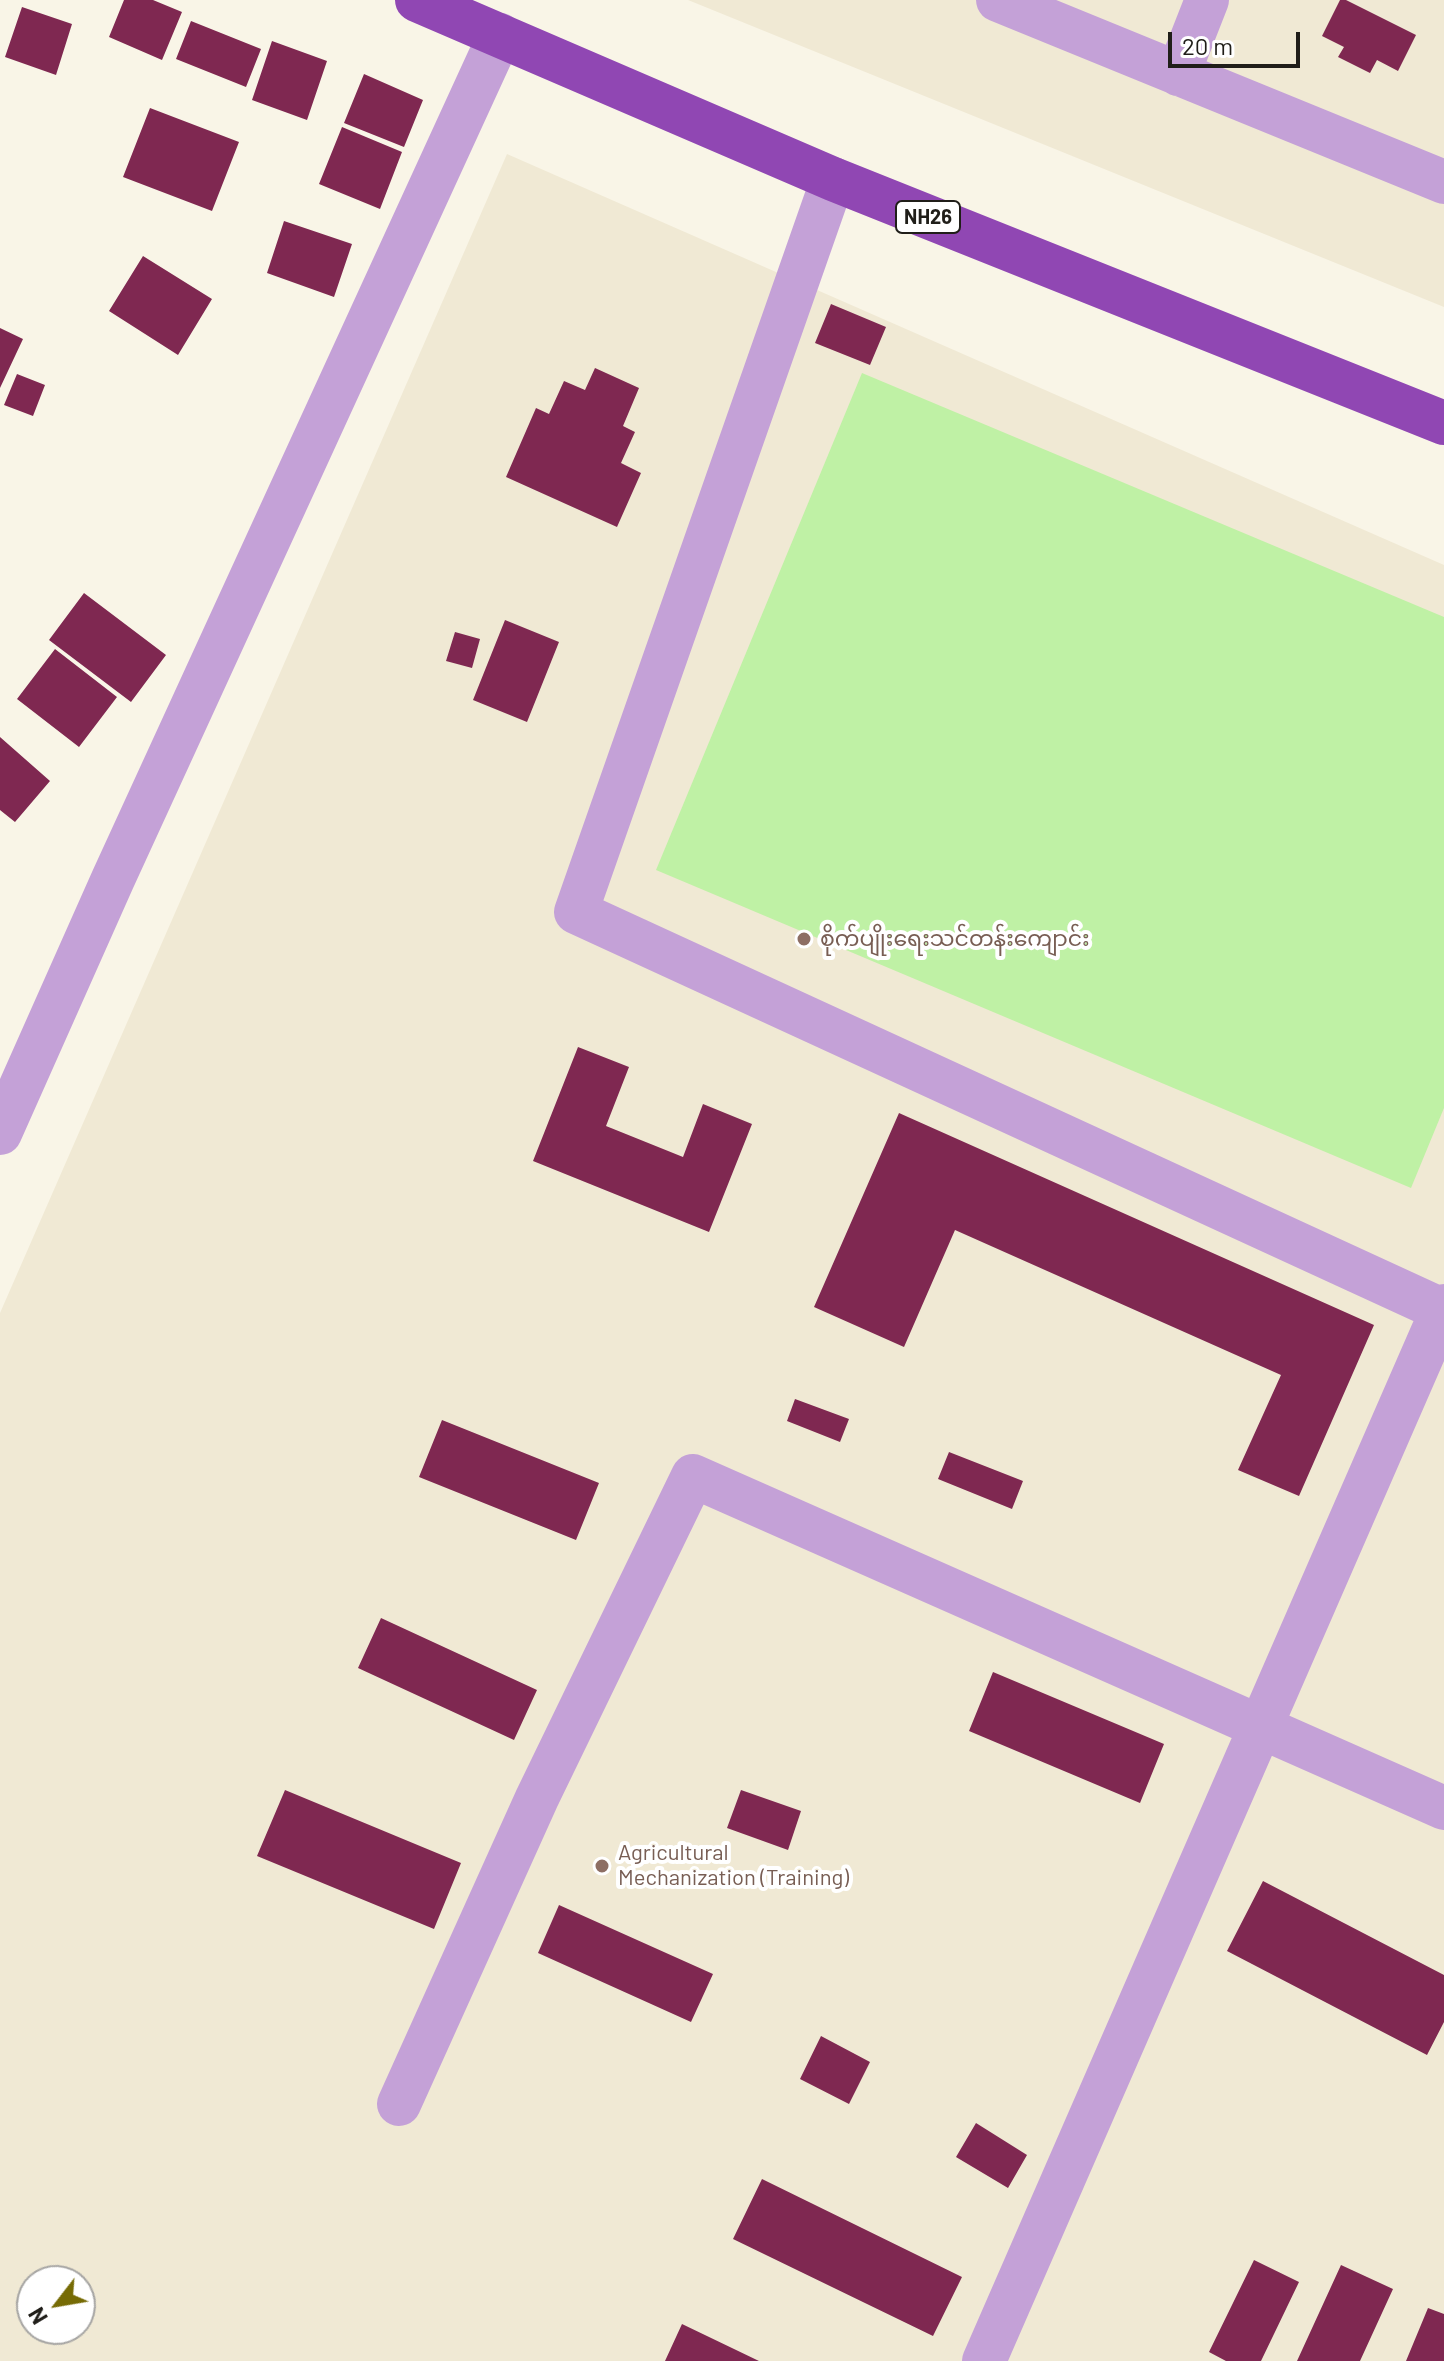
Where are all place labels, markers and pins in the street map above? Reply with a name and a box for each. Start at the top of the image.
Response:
place label: စိုက်ပျိုးရေးသင်တန်းကျောင်း [820,926,1090,952]
marker: စိုက်ပျိုးရေးသင်တန်းကျောင်း [795,930,813,948]
place label: Agricultural Mechanization (Training) [618,1840,849,1892]
marker: Agricultural Mechanization (Training) [593,1857,611,1875]

